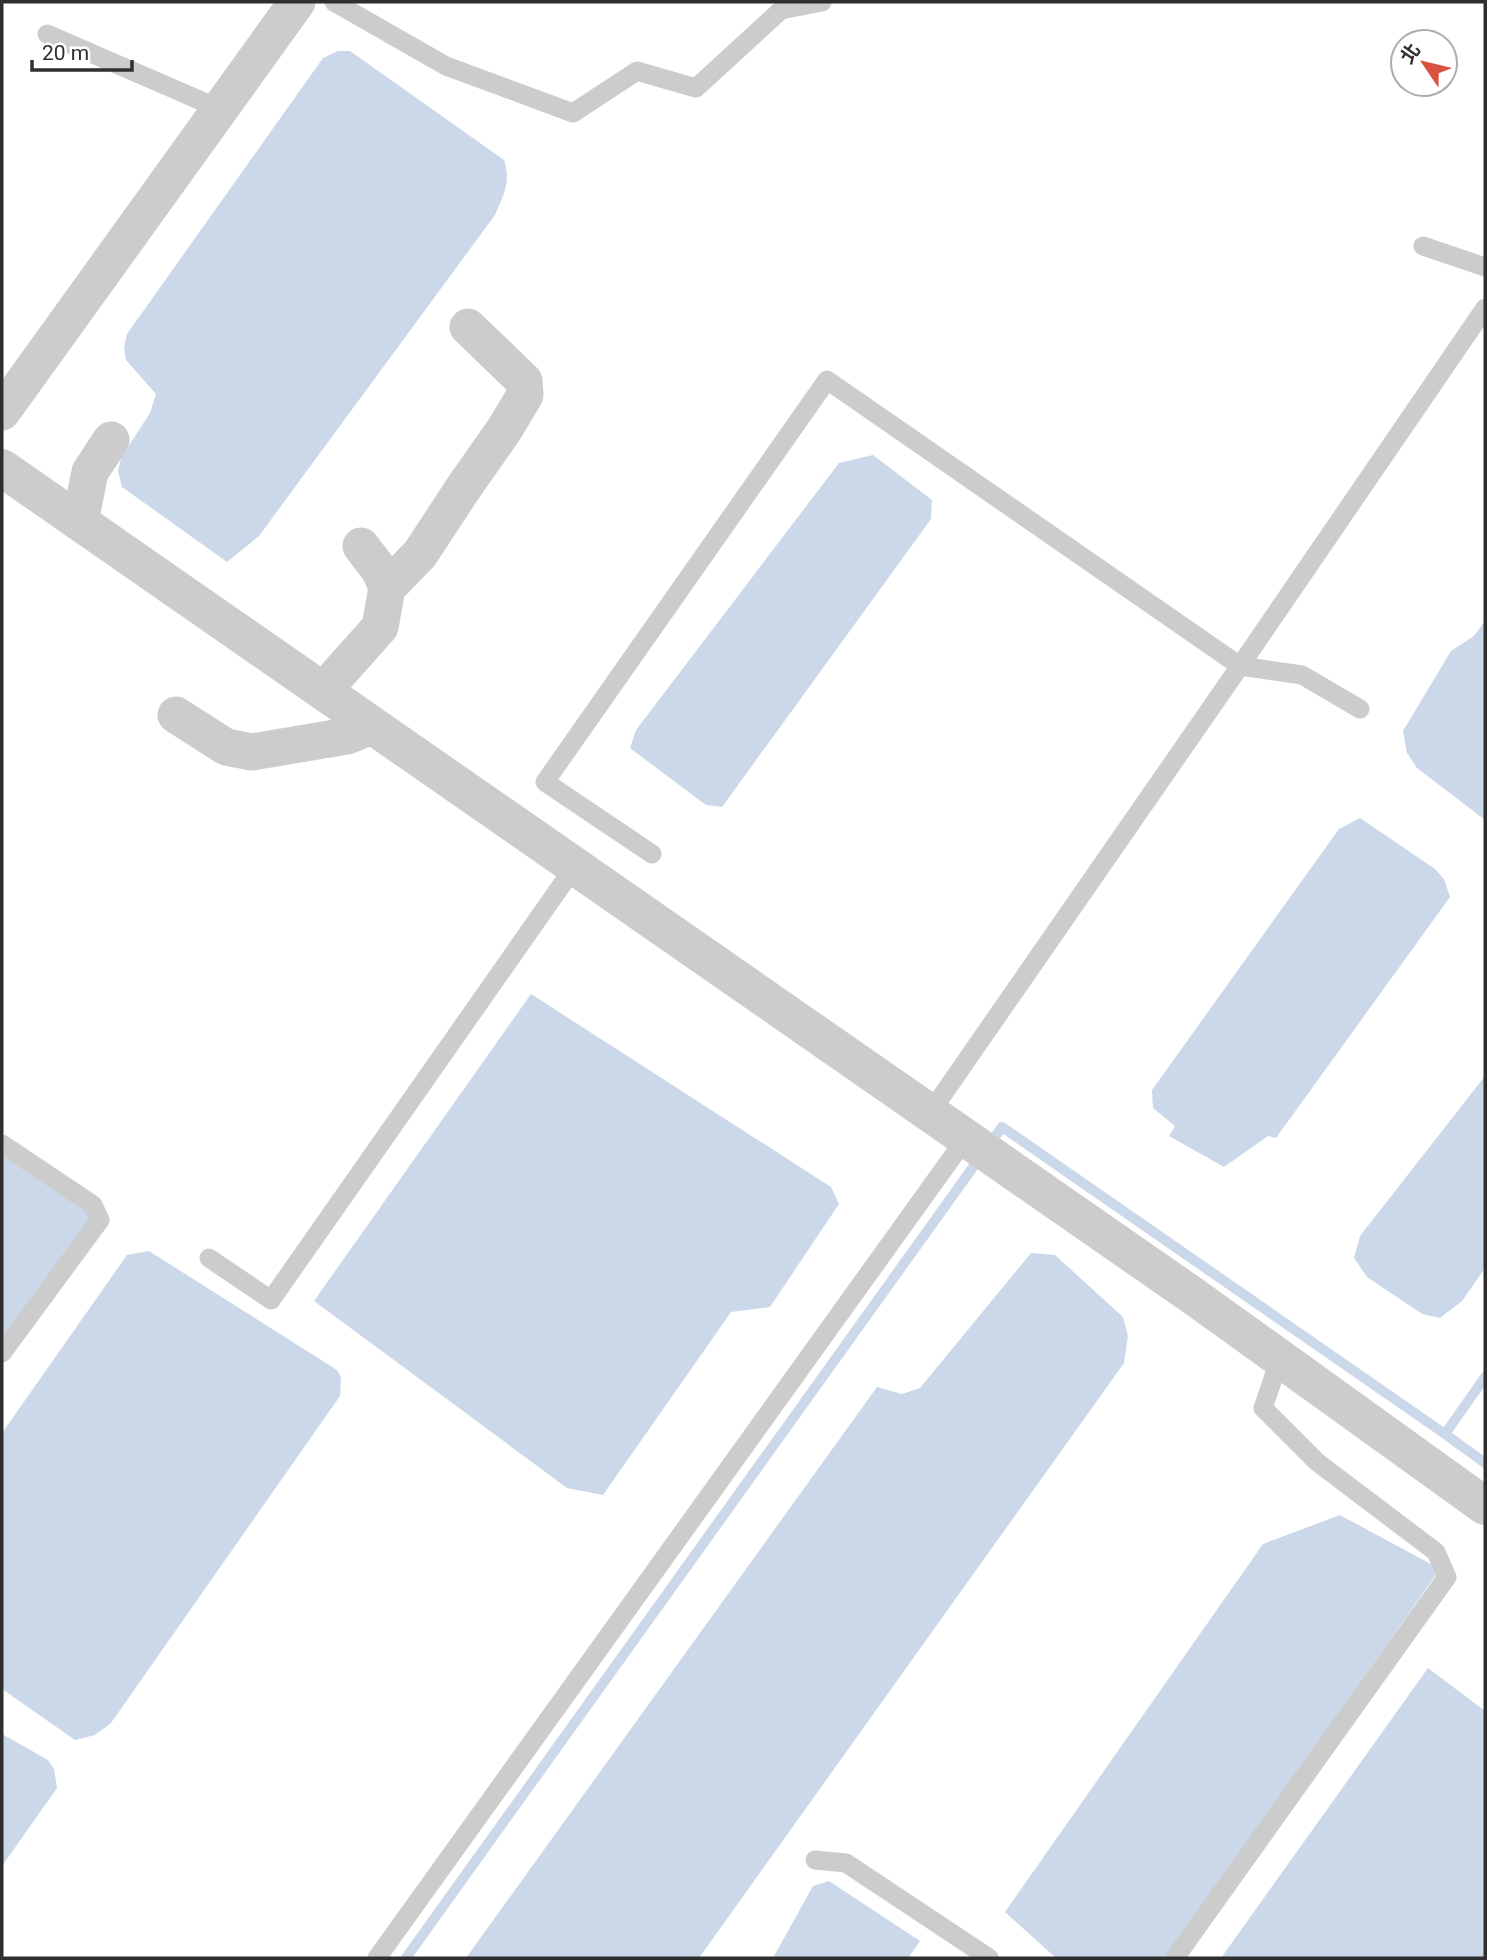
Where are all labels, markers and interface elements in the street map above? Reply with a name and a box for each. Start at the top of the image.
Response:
scale bar [32,28,131,72]
north arrow [1389,28,1459,98]
text: 北 [1396,39,1425,68]
text: 20 m [42,41,89,65]

